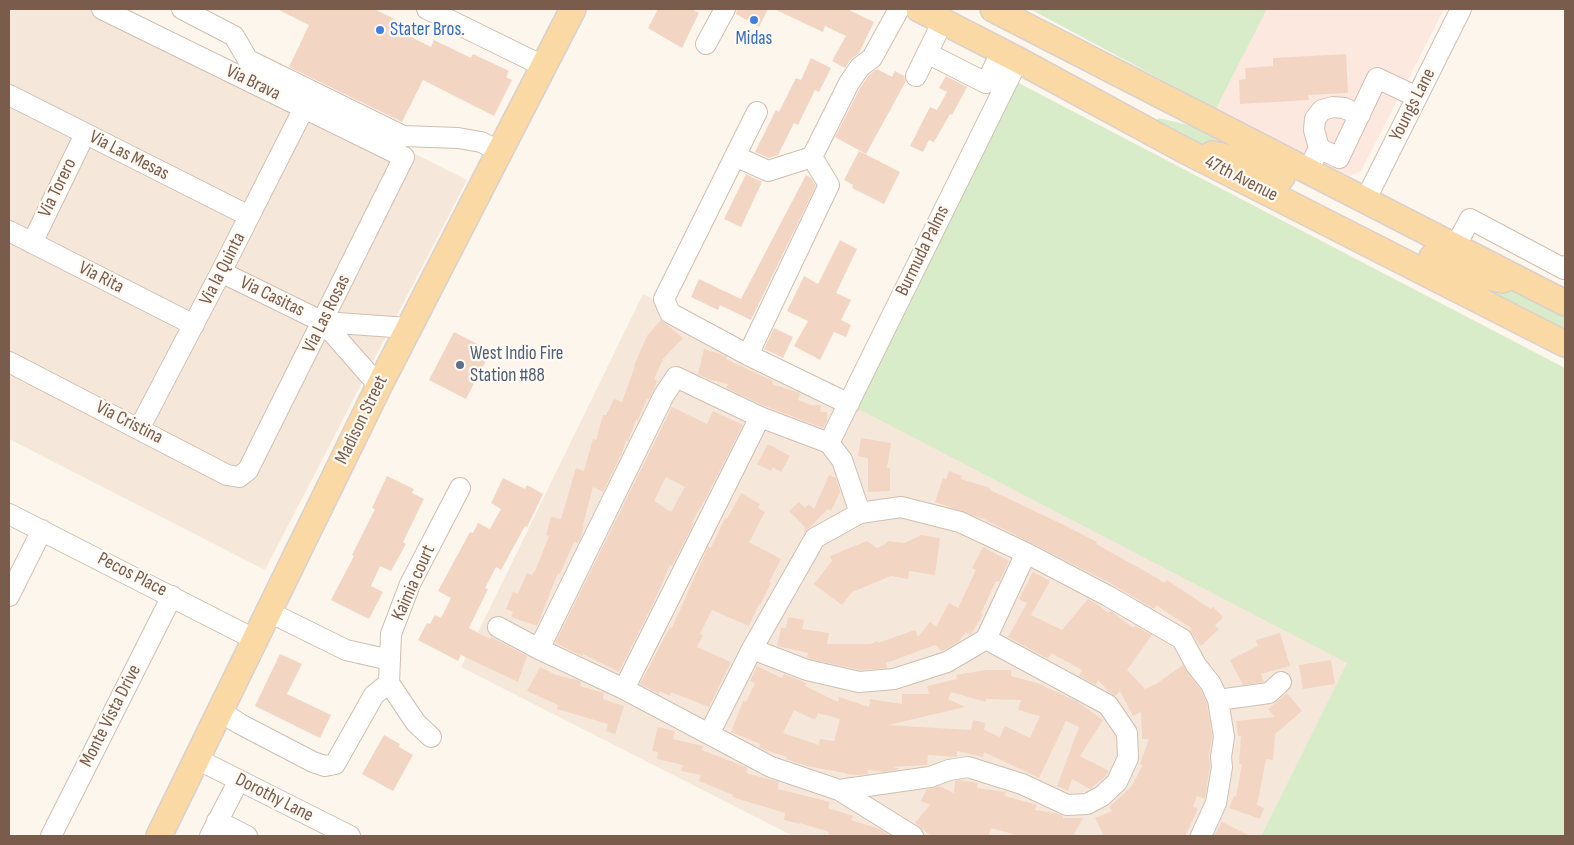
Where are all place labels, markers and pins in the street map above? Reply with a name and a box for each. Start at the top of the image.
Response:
marker: Midas [748,14,760,26]
place label: Stater Bros. [390,19,465,41]
marker: Stater Bros. [374,24,386,36]
place label: Midas [736,28,772,50]
place label: West Indio Fire Station #88 [470,343,563,387]
marker: West Indio Fire Station #88 [454,359,466,371]

